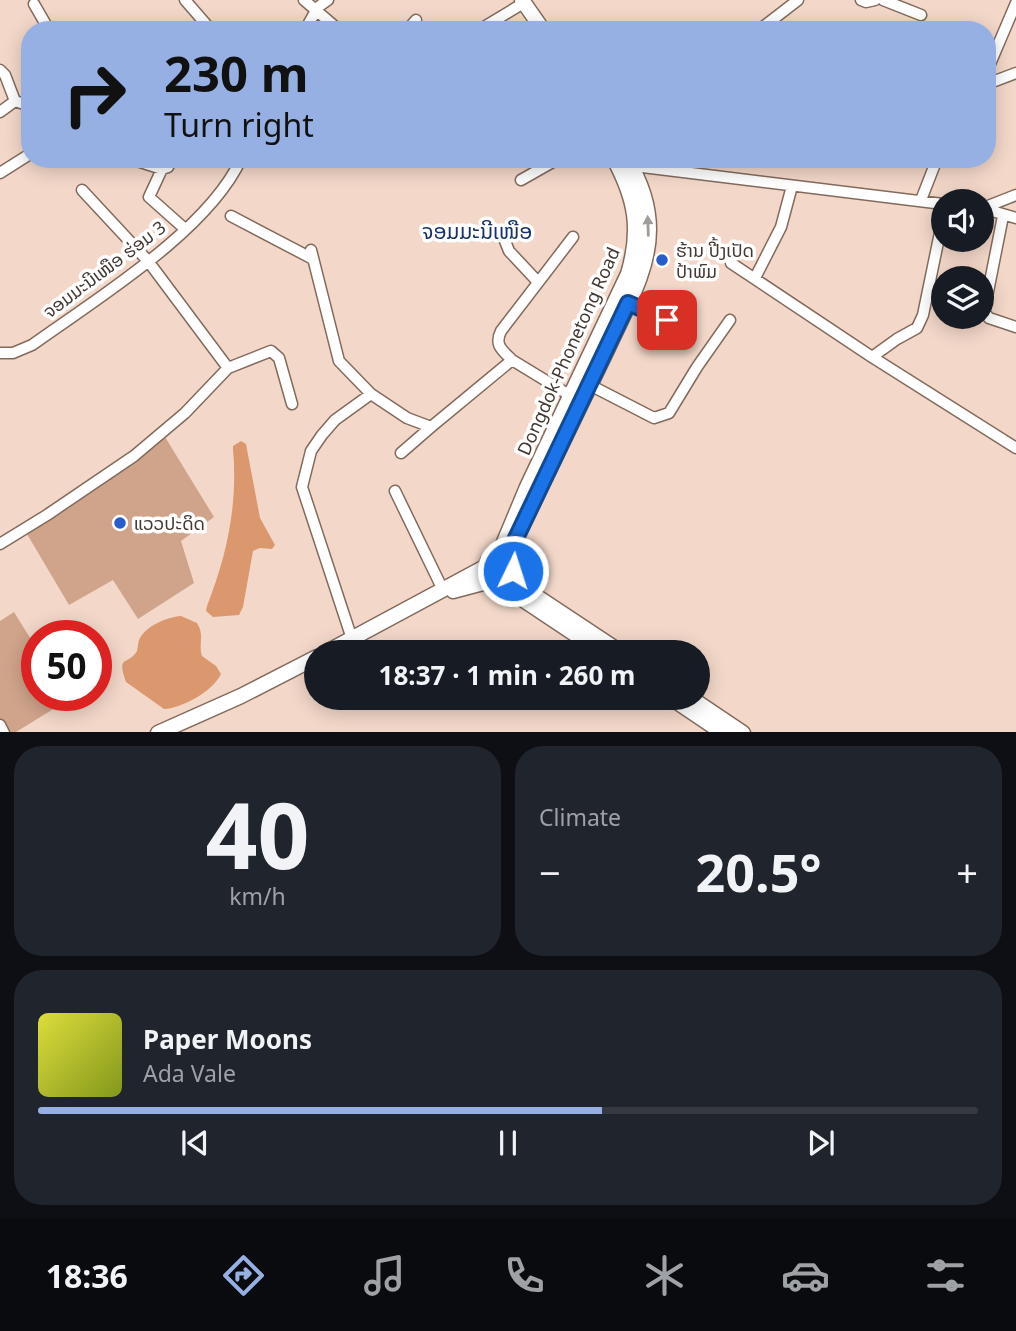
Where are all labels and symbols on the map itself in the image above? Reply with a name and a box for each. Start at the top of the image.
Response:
one-way arrow [642,214,653,236]
street label: ຈອມມະນີເໜືອ ຮ່ອມ 3 [38,215,170,323]
district label: ຈອມມະນີເໜືອ [422,217,532,245]
place label: ຮ້ານ ປີ້ງເປັດ ປ້າພົມ [676,237,754,283]
street label: Dongdok-Phonetong Road [511,243,625,459]
marker: ຮ້ານ ປີ້ງເປັດ ປ້າພົມ [654,252,670,268]
pin [637,290,697,350]
place label: ແວວປະດິດ [134,511,205,535]
marker: ແວວປະດິດ [112,515,128,531]
position arrow [476,534,550,608]
speed limit sign: 50 [21,620,112,711]

